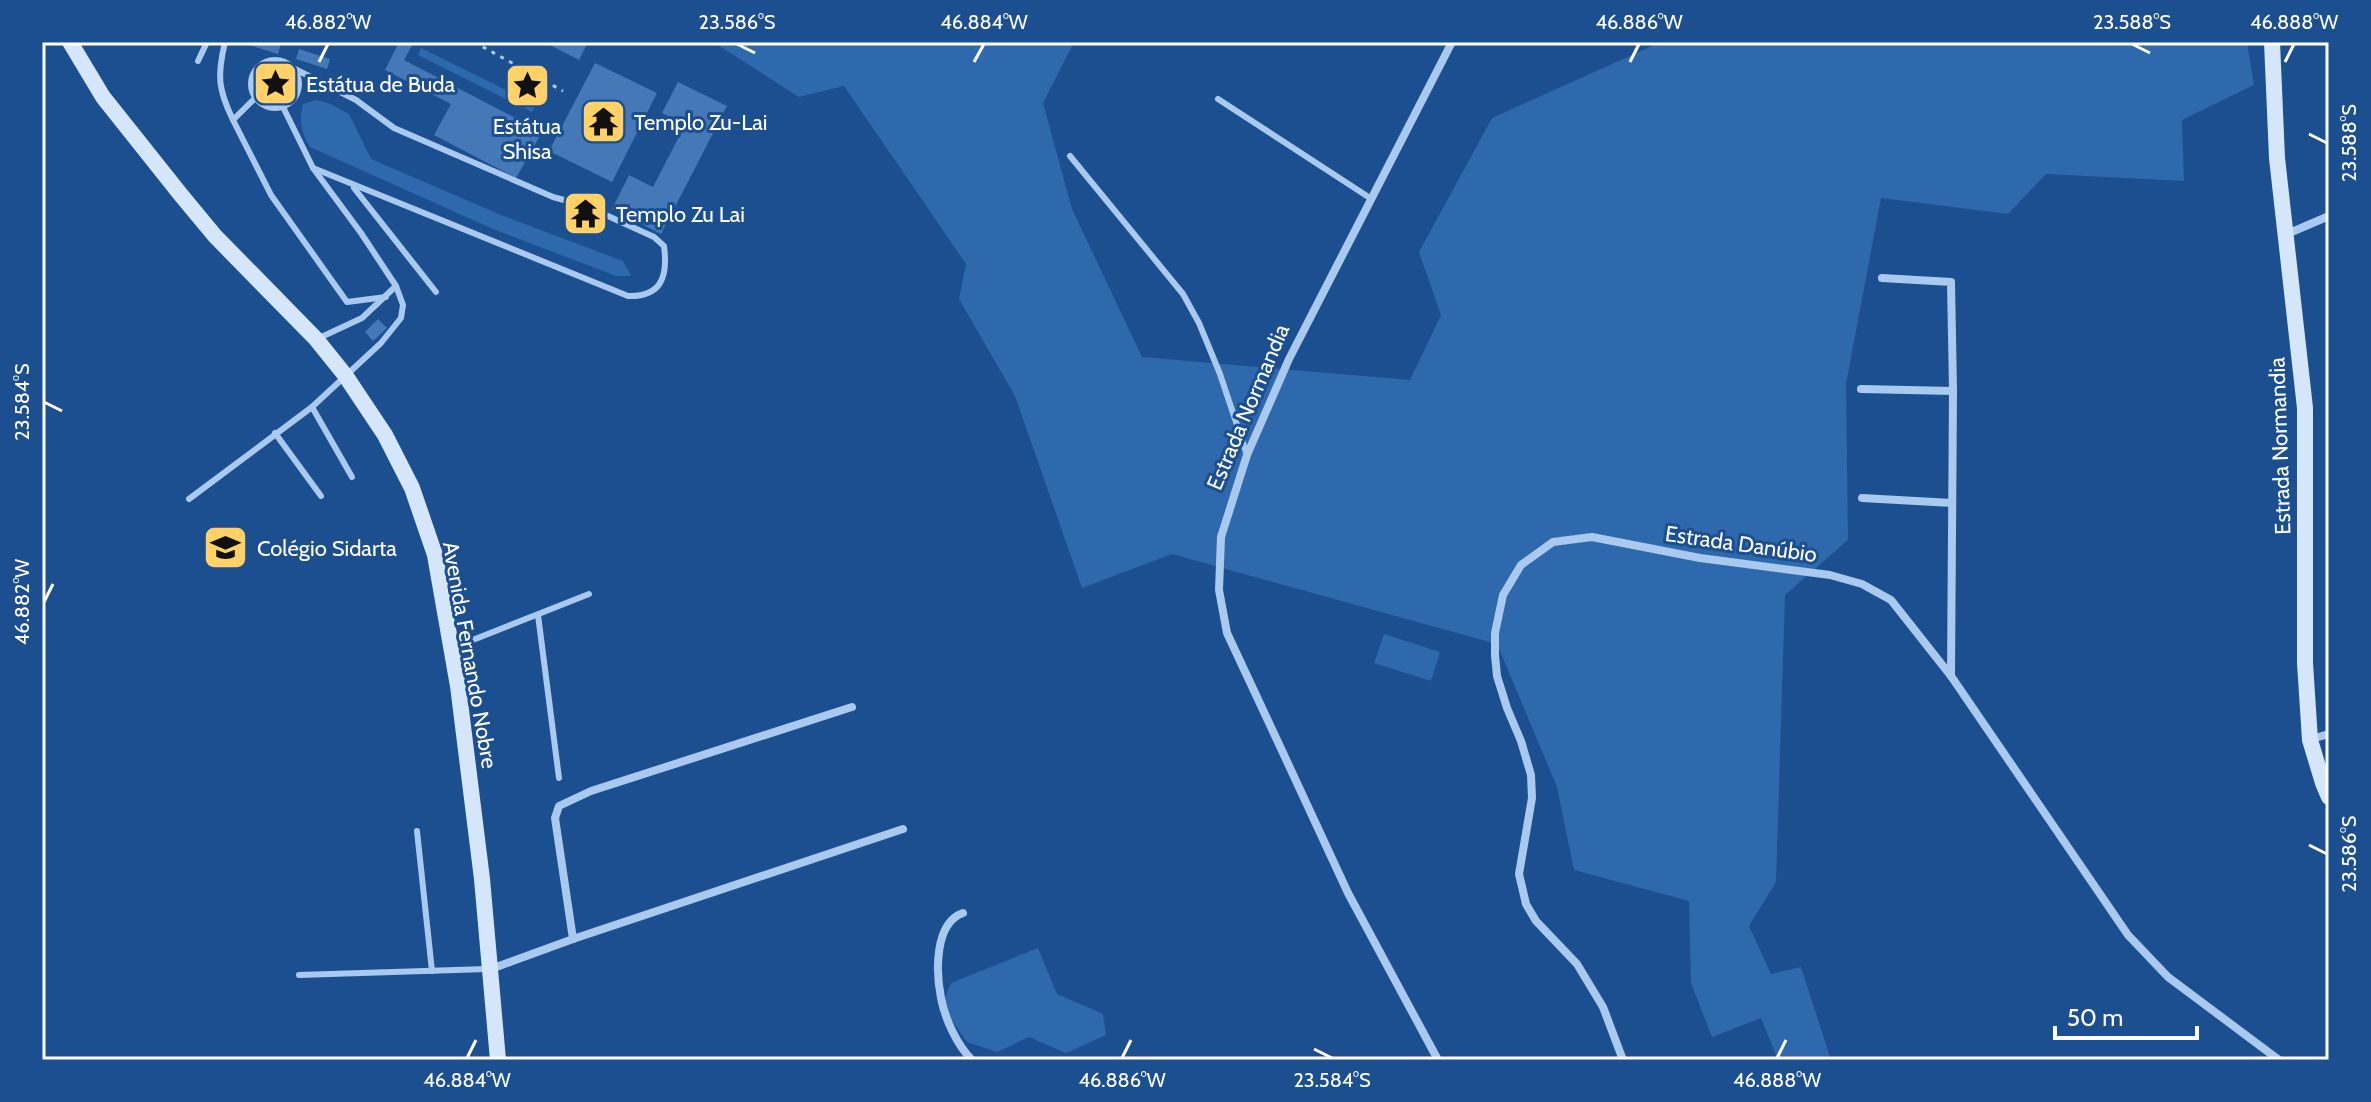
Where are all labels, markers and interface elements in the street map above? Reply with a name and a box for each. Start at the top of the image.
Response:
text: 46.882°W [285,10,371,34]
text: 23.586°S [698,10,776,34]
text: 46.884°W [940,10,1028,34]
text: 46.886°W [1595,10,1683,34]
text: 23.588°S [2093,10,2171,34]
text: 46.888°W [2250,10,2338,34]
place icon: Estátua de Buda [251,60,299,108]
place icon: Estátua Shisa [503,61,551,109]
place label: Estátua de Buda [306,71,456,98]
temple icon: Templo Zu-Lai [579,98,627,146]
text: 23.588°S [2337,104,2361,182]
place label: Templo Zu-Lai [634,109,767,136]
place label: Estátua Shisa [493,113,562,165]
temple icon: Templo Zu Lai [561,190,609,238]
place label: Templo Zu Lai [616,201,745,228]
street label: Estrada Normandia [1201,320,1295,494]
street label: Estrada Normandia [2263,356,2297,535]
text: 23.584°S [10,363,34,441]
street label: Estrada Danúbio [1663,520,1819,568]
school or university icon: Colégio Sidarta [202,524,250,572]
place label: Colégio Sidarta [257,535,397,562]
street label: Avenida Fernando Nobre [437,539,503,771]
text: 46.882°W [10,559,34,645]
text: 23.586°S [2337,815,2361,893]
scale bar [2055,990,2197,1040]
text: 50 m [2067,1003,2123,1032]
text: 46.884°W [423,1068,511,1092]
text: 46.886°W [1078,1068,1166,1092]
text: 23.584°S [1293,1068,1371,1092]
text: 46.888°W [1733,1068,1821,1092]

